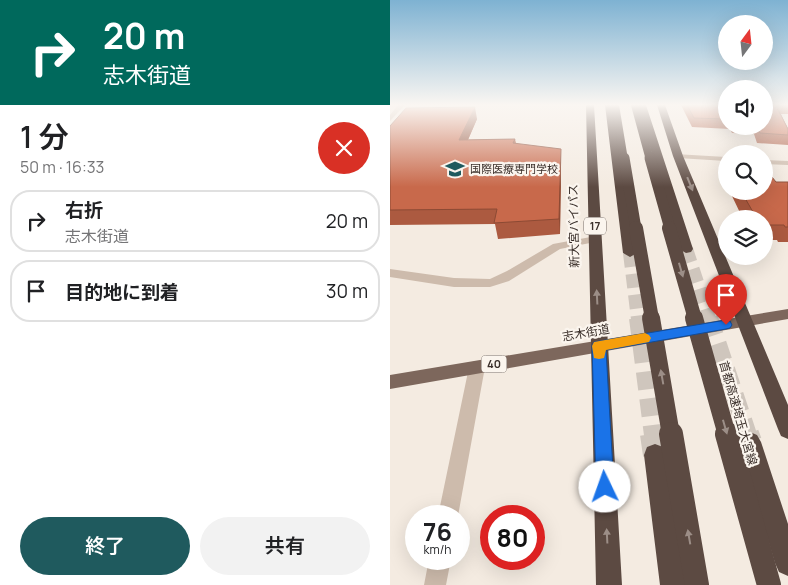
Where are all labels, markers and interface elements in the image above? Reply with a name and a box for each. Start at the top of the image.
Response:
text: 20 m [103,12,185,60]
north arrow [718,15,772,70]
map controls [718,15,773,265]
icon: right [20,20,85,85]
text: 志木街道 [103,60,191,90]
button: sound [718,80,773,135]
text: 1 分 [20,116,69,157]
button: close [318,122,370,174]
button: search [718,145,773,200]
text: 50 m · 16:33 [20,156,104,178]
school or university icon: 国際医療専門学校 [444,158,466,180]
place label: 国際医療専門学校 [470,161,558,176]
one-way arrow [686,177,694,192]
street label: 新大宮バイパス [564,184,583,268]
text: 右折 [65,197,103,223]
icon: right [22,207,50,235]
text: 20 m [326,208,368,234]
button: layers [718,210,773,265]
road number: 17 [584,218,606,235]
text: 志木街道 [65,225,129,247]
one-way arrow [678,263,686,278]
pin [705,274,747,325]
icon: arrive [22,277,50,305]
text: 30 m [326,278,368,304]
text: 目的地に到着 [65,279,179,305]
icon: arrive [712,281,740,309]
one-way arrow [592,289,600,305]
street label: 志木街道 [561,320,611,345]
road number: 40 [482,356,506,372]
street label: 首都高速埼玉大宮線 [715,359,762,467]
one-way arrow [658,368,666,384]
one-way arrow [721,419,729,434]
position arrow [578,460,630,512]
speed limit sign: 80 [480,505,545,570]
text: 76 [423,514,452,549]
button: 終了 [20,517,190,575]
button: 共有 [200,517,370,575]
one-way arrow [603,528,611,544]
one-way arrow [685,529,693,545]
text: km/h [424,541,451,558]

